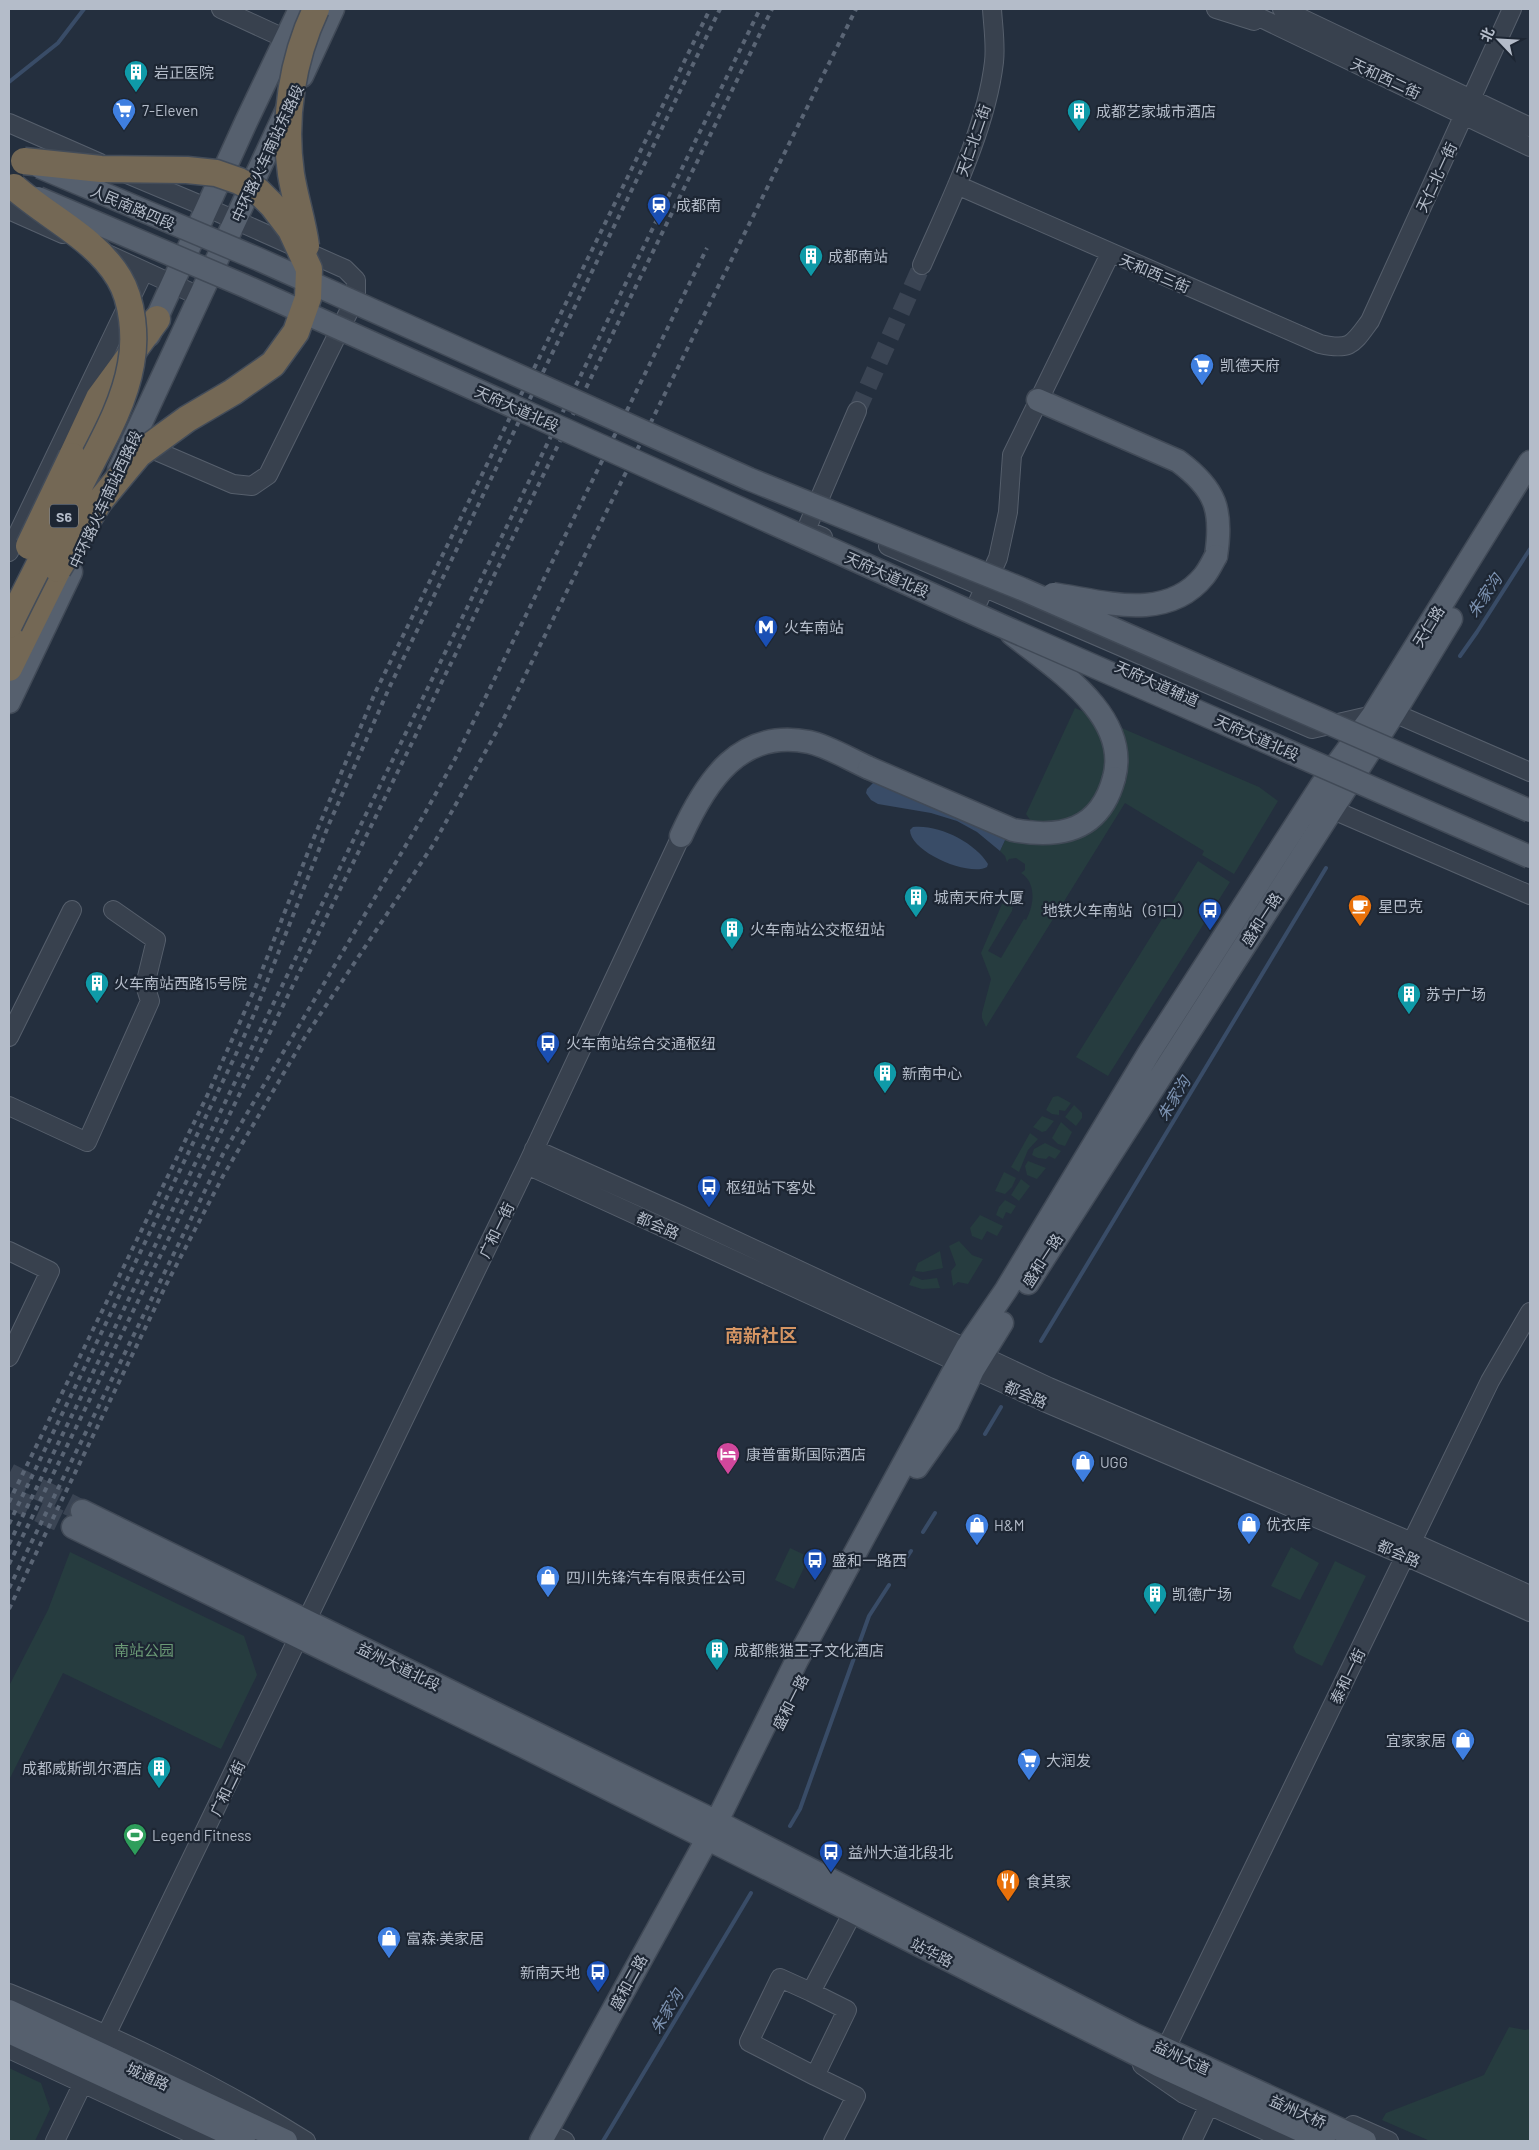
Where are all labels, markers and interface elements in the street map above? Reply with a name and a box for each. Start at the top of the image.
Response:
north arrow [1474,15,1524,65]
text: 北 [1476,24,1497,44]
street label: 天和西二街 [1348,54,1424,102]
building icon: 岩正医院 [123,59,149,93]
place label: 岩正医院 [154,63,214,81]
street label: 中环路火车南站东路段 [227,81,307,225]
supermarket icon: 7-Eleven [111,97,137,131]
building icon: 成都艺家城市酒店 [1066,98,1092,132]
place label: 7-Eleven [142,101,198,119]
street label: 天仁北二街 [952,102,994,178]
place label: 成都艺家城市酒店 [1096,102,1216,120]
street label: 天仁北一街 [1412,139,1460,215]
street label: 人民南路四段 [88,181,178,233]
station icon: 成都南 [646,192,672,226]
place label: 成都南 [676,196,721,214]
building icon: 成都南站 [798,243,824,277]
place label: 成都南站 [828,247,888,265]
street label: 天和西三街 [1117,250,1193,296]
supermarket icon: 凯德天府 [1189,352,1215,386]
place label: 凯德天府 [1220,356,1280,374]
street label: 天府大道北段 [472,381,562,435]
street label: 中环路火车南站西路段 [65,427,145,571]
road number: S6 [50,504,78,528]
street label: 天府大道北段 [842,547,932,601]
water label: 朱家沟 [1463,568,1506,620]
street label: 天仁路 [1408,602,1448,650]
metro station icon: 火车南站 [753,614,779,648]
place label: 火车南站 [784,618,844,636]
street label: 天府大道辅道 [1112,656,1202,710]
street label: 天府大道北段 [1212,710,1302,764]
building icon: 城南天府大厦 [903,884,929,918]
place label: 城南天府大厦 [934,888,1024,906]
street label: 盛和一路 [1237,889,1285,949]
cafe icon: 星巴克 [1347,893,1373,927]
bus stop icon: 地铁火车南站（G1口） [1197,897,1223,931]
place label: 星巴克 [1378,897,1423,915]
place label: 地铁火车南站（G1口） [1043,901,1192,919]
building icon: 火车南站公交枢纽站 [719,916,745,950]
place label: 火车南站公交枢纽站 [750,920,885,938]
building icon: 火车南站西路15号院 [84,970,110,1004]
place label: 火车南站西路15号院 [114,974,247,992]
building icon: 苏宁广场 [1396,981,1422,1015]
place label: 苏宁广场 [1426,985,1486,1003]
bus stop icon: 火车南站综合交通枢纽 [535,1030,561,1064]
place label: 火车南站综合交通枢纽 [566,1034,716,1052]
building icon: 新南中心 [872,1060,898,1094]
place label: 新南中心 [902,1064,962,1082]
water label: 朱家沟 [1152,1071,1195,1123]
bus stop icon: 枢纽站下客处 [696,1174,722,1208]
place label: 枢纽站下客处 [726,1178,816,1196]
street label: 广和一街 [475,1199,517,1261]
street label: 都会路 [634,1208,682,1242]
street label: 盛和一路 [1018,1230,1066,1290]
district label: 南新社区 [725,1324,797,1346]
street label: 都会路 [1002,1377,1050,1411]
hotel icon: 康普雷斯国际酒店 [715,1441,741,1475]
place label: 康普雷斯国际酒店 [746,1445,866,1463]
shop icon: UGG [1070,1449,1096,1483]
place label: UGG [1100,1453,1128,1471]
shop icon: 优衣库 [1236,1511,1262,1545]
shop icon: H&M [964,1512,990,1546]
place label: 优衣库 [1266,1515,1311,1533]
place label: H&M [994,1516,1024,1534]
street label: 都会路 [1375,1536,1423,1570]
bus stop icon: 盛和一路西 [802,1547,828,1581]
place label: 盛和一路西 [832,1551,907,1569]
shop icon: 四川先锋汽车有限责任公司 [535,1564,561,1598]
place label: 四川先锋汽车有限责任公司 [566,1568,746,1586]
building icon: 凯德广场 [1142,1581,1168,1615]
place label: 凯德广场 [1172,1585,1232,1603]
building icon: 成都熊猫王子文化酒店 [704,1637,730,1671]
street label: 益州大道北段 [355,1638,443,1694]
park label: 南站公园 [114,1641,174,1659]
place label: 成都熊猫王子文化酒店 [734,1641,884,1659]
street label: 泰和一街 [1326,1645,1368,1707]
street label: 盛和一路 [768,1671,812,1733]
shop icon: 宜家家居 [1450,1727,1476,1761]
place label: 宜家家居 [1386,1731,1446,1749]
supermarket icon: 大润发 [1016,1747,1042,1781]
place label: 大润发 [1046,1751,1091,1769]
building icon: 成都威斯凯尔酒店 [146,1755,172,1789]
street label: 广和二街 [206,1757,248,1819]
place label: 成都威斯凯尔酒店 [22,1759,142,1777]
sports icon: Legend Fitness [122,1822,148,1856]
place label: Legend Fitness [152,1826,252,1844]
bus stop icon: 益州大道北段北 [818,1839,844,1873]
place label: 益州大道北段北 [848,1843,953,1861]
restaurant icon: 食其家 [995,1868,1021,1902]
place label: 食其家 [1026,1872,1071,1890]
shop icon: 富森·美家居 [376,1925,402,1959]
place label: 富森·美家居 [406,1929,484,1947]
street label: 站华路 [908,1934,956,1970]
street label: 盛和二路 [606,1951,650,2013]
bus stop icon: 新南天地 [585,1959,611,1993]
place label: 新南天地 [520,1963,580,1981]
water label: 朱家沟 [645,1984,688,2036]
street label: 益州大道 [1151,2036,1213,2078]
street label: 城通路 [124,2058,172,2094]
street label: 益州大桥 [1267,2091,1329,2131]

